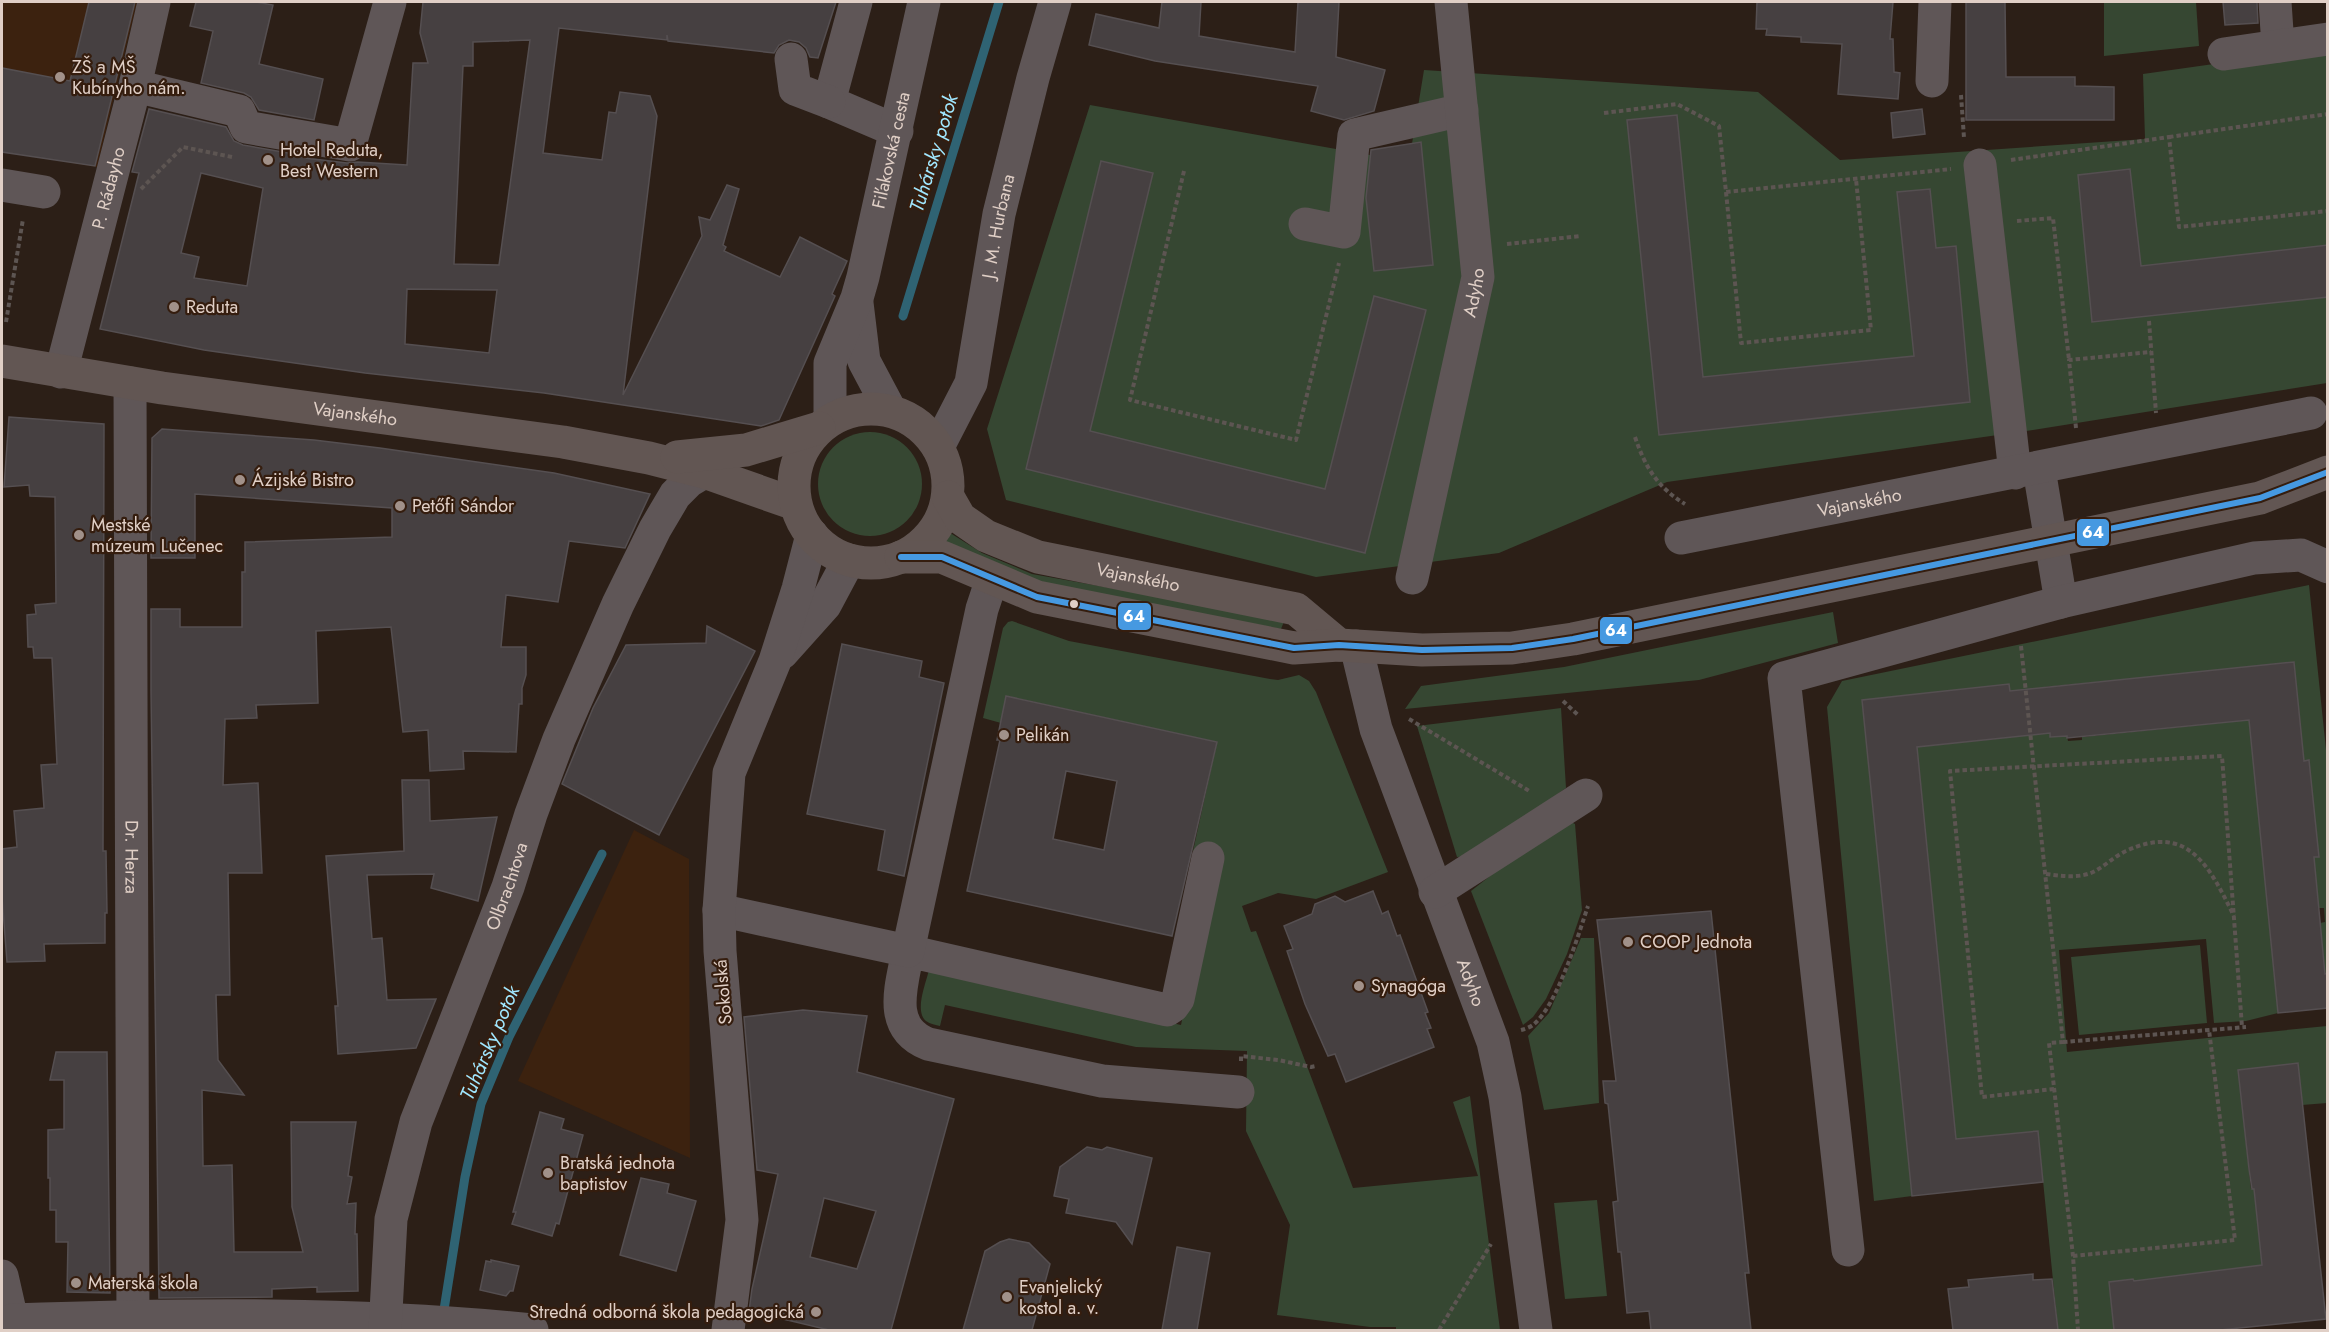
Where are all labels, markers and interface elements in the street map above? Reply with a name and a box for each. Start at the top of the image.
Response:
place label: ZŠ a MŠ Kubínyho nám. [72,54,186,101]
marker: ZŠ a MŠ Kubínyho nám. [53,70,67,84]
street label: Fiľakovská cesta [866,89,917,211]
water label: Tuhársky potok [902,89,966,216]
place label: Hotel Reduta, Best Western [280,137,383,184]
street label: P. Rádayho [85,144,132,232]
marker: Hotel Reduta, Best Western [261,153,275,167]
street label: J. M. Hurbana [975,171,1021,283]
street label: Adyho [1457,267,1491,320]
place label: Reduta [186,294,238,320]
marker: Reduta [167,300,181,314]
street label: Vajanského [311,395,399,433]
place label: Ázijské Bistro [252,467,354,493]
marker: Ázijské Bistro [233,473,247,487]
street label: Vajanského [1815,482,1904,524]
place label: Petőfi Sándor [412,493,515,519]
marker: Petőfi Sándor [393,499,407,513]
place label: Mestské múzeum Lučenec [91,512,223,559]
line badge: 64 [2076,518,2110,547]
text: 64 [2082,521,2104,544]
marker: Mestské múzeum Lučenec [72,528,86,542]
street label: Vajanského [1094,556,1182,598]
unlabelled marker [1068,598,1080,610]
line badge: 64 [1117,602,1152,631]
text: 64 [1123,605,1145,628]
line badge: 64 [1599,616,1633,645]
text: 64 [1605,619,1627,642]
place label: Pelikán [1016,722,1070,748]
marker: Pelikán [997,728,1011,742]
street label: Dr. Herza [118,820,145,894]
street label: Olbrachtova [479,839,534,934]
place label: COOP Jednota [1640,929,1752,955]
marker: COOP Jednota [1621,935,1635,949]
street label: Adyho [1450,955,1492,1010]
street label: Sokolská [707,958,739,1026]
place label: Synagóga [1371,973,1446,999]
marker: Synagóga [1352,979,1366,993]
water label: Tuhársky potok [453,980,528,1105]
place label: Bratská jednota baptistov [560,1150,675,1197]
marker: Bratská jednota baptistov [541,1166,555,1180]
place label: Materská škola [88,1270,198,1296]
place label: Evanjelický kostol a. v. [1019,1274,1102,1321]
marker: Materská škola [69,1276,83,1290]
marker: Evanjelický kostol a. v. [1000,1290,1014,1304]
place label: Stredná odborná škola pedagogická [529,1299,804,1325]
marker: Stredná odborná škola pedagogická [809,1305,823,1319]

